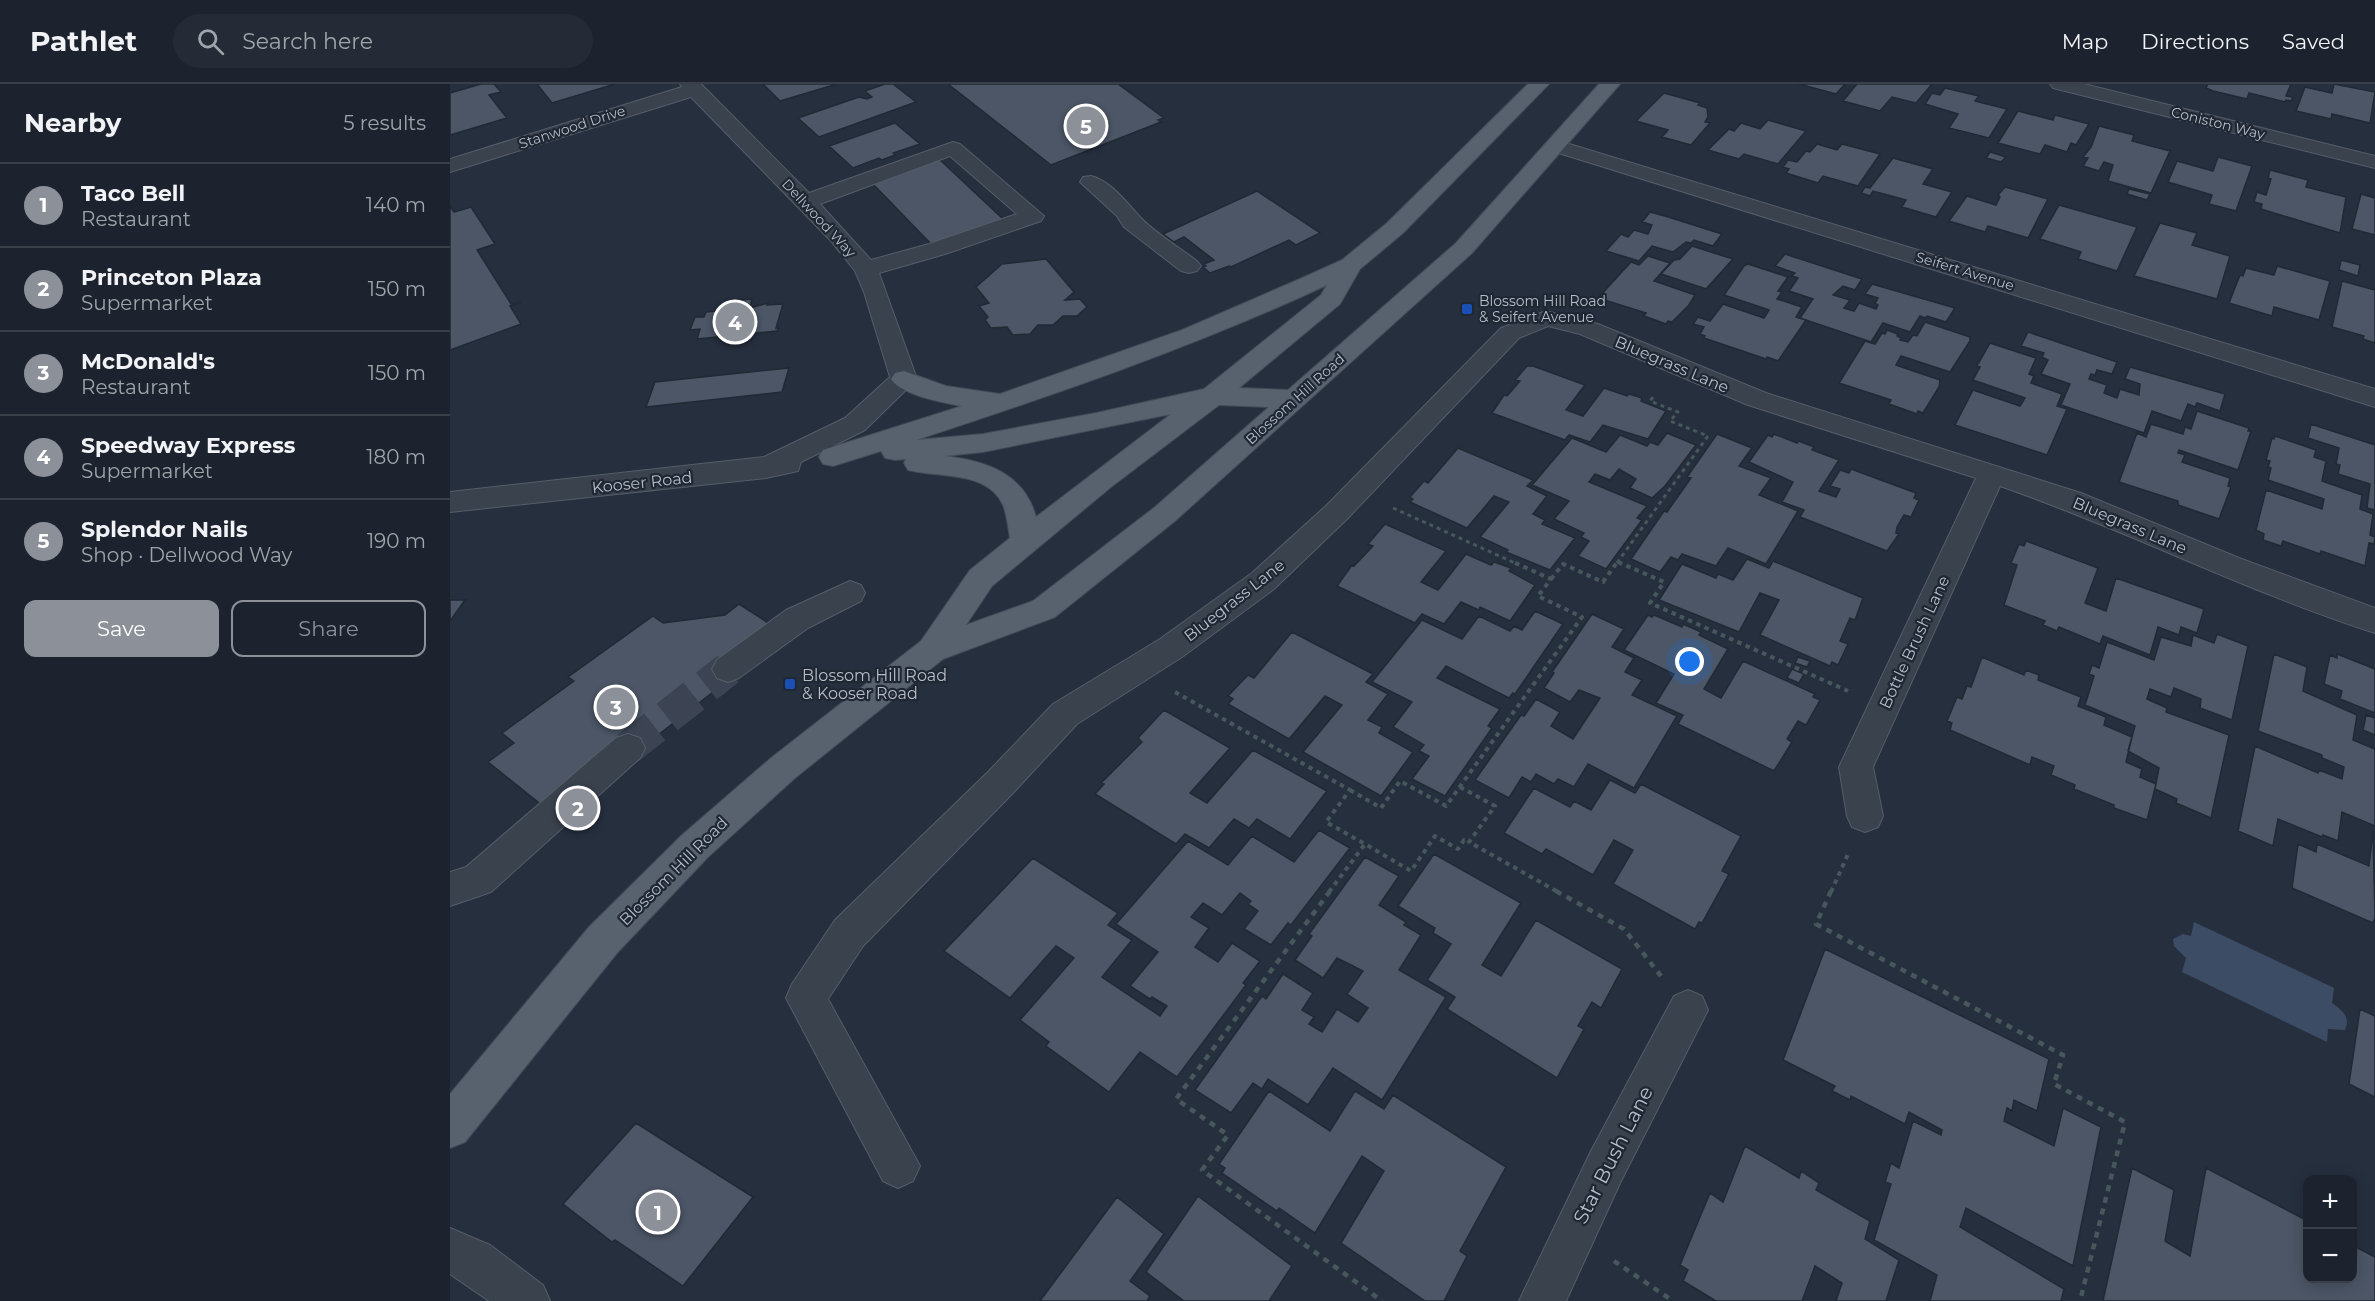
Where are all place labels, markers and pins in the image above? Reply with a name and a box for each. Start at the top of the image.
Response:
pin: 5 [1066,104,1106,148]
place label: Blossom Hill Road & Seifert Avenue [1479,292,1606,326]
pin: 4 [716,300,754,344]
marker: Blossom Hill Road & Seifert Avenue [1460,302,1474,316]
place label: Blossom Hill Road & Kooser Road [802,666,947,703]
marker: Blossom Hill Road & Kooser Road [783,677,797,691]
pin: 3 [596,684,636,730]
pin: 2 [558,786,598,830]
pin: 1 [638,1190,678,1234]

